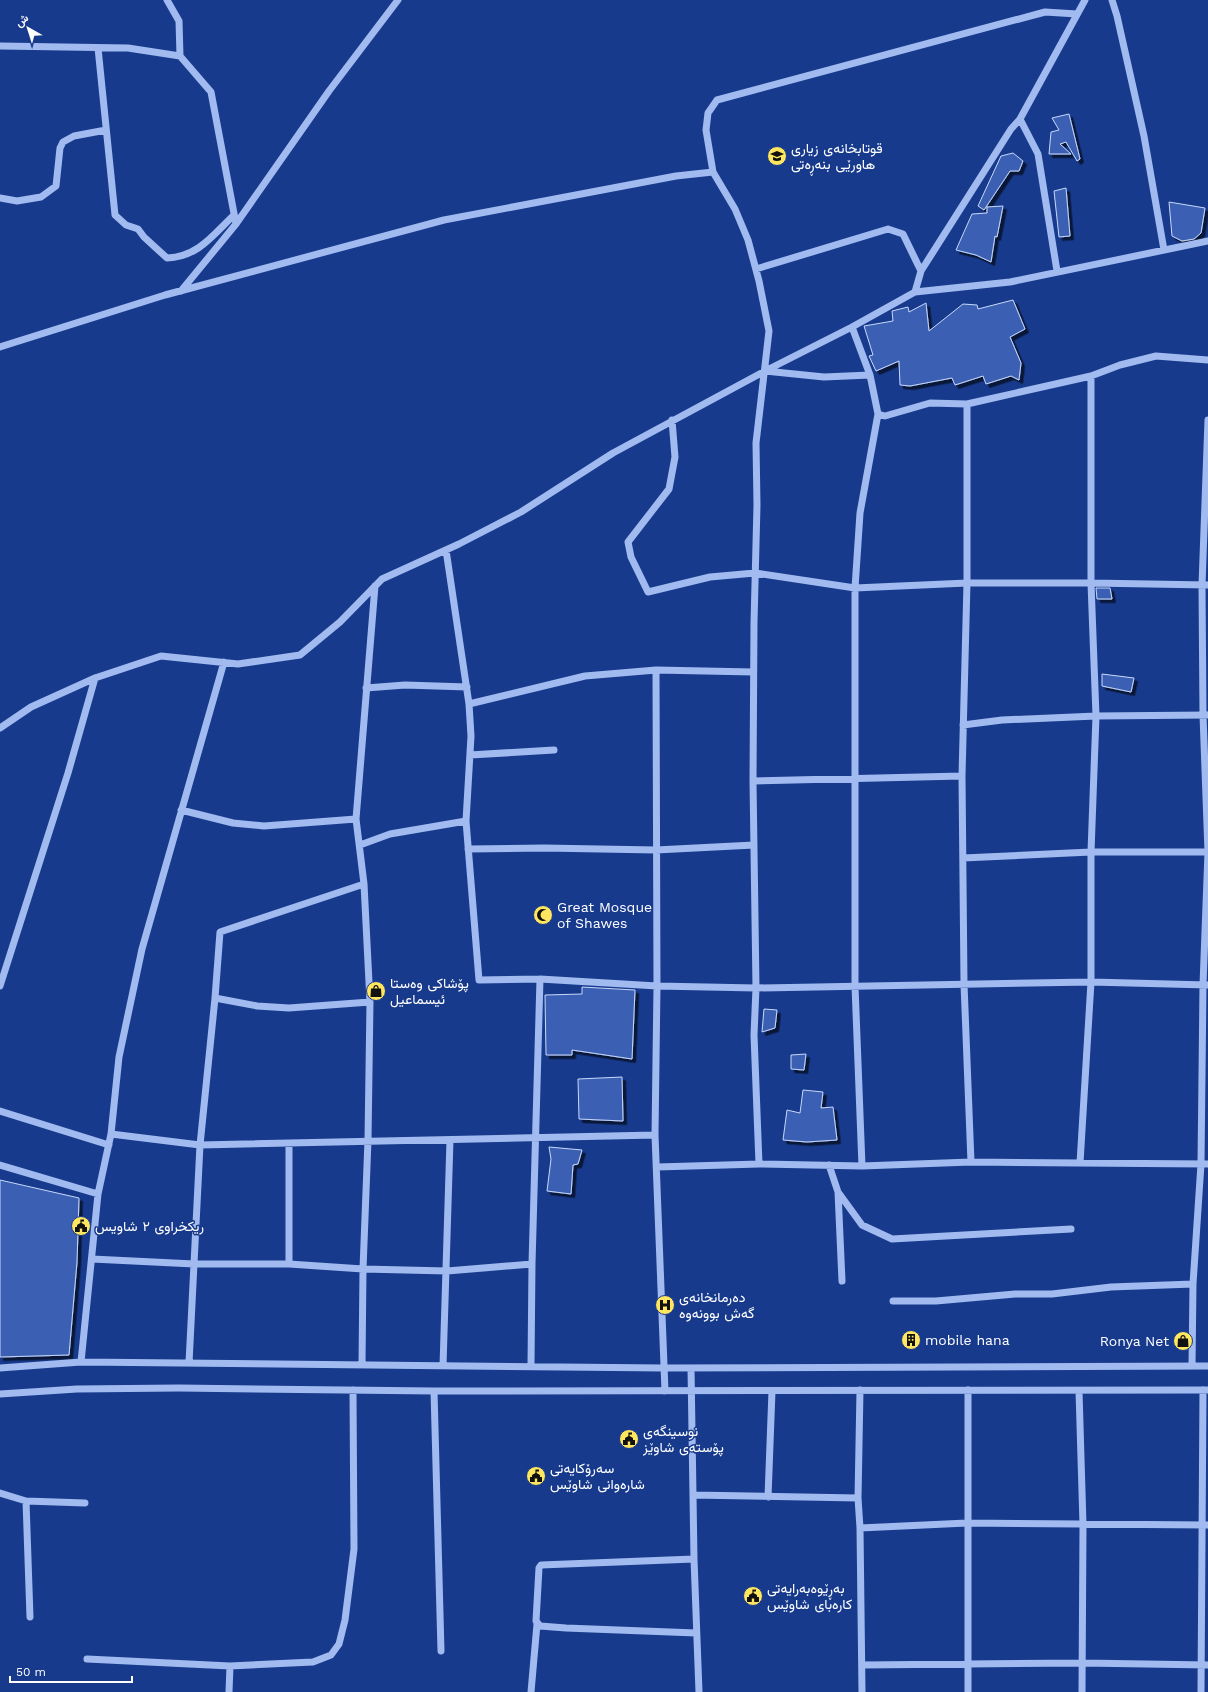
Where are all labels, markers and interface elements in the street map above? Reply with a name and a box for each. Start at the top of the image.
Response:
north arrow [8,8,48,48]
text: ش [13,11,31,30]
place label: قوتابخانەی زیاری هاورێی بنەڕەتی [791,140,883,176]
school or university icon: قوتابخانەی زیاری هاورێی بنەڕەتی [766,145,788,167]
place label: Great Mosque of Shawes [557,899,652,931]
mosque icon: Great Mosque of Shawes [532,904,554,926]
place label: پۆشاکی وەستا ئیسماعیل [390,975,469,1008]
shop icon: پۆشاکی وەستا ئیسماعیل [365,980,387,1002]
public building icon: ريكخراوى ۲ شاويس [70,1215,92,1237]
place label: ريكخراوى ۲ شاويس [95,1218,204,1235]
place label: دەرمانخانەی گەش بوونەوە [679,1289,754,1322]
hospital icon: دەرمانخانەی گەش بوونەوە [654,1294,676,1316]
building icon: mobile hana [900,1329,922,1351]
shop icon: Ronya Net [1172,1330,1194,1352]
place label: mobile hana [925,1332,1010,1348]
place label: Ronya Net [1100,1333,1169,1349]
place label: نوسینگەی پۆستەی شاوێز [642,1423,724,1457]
public building icon: نوسینگەی پۆستەی شاوێز [618,1428,640,1450]
place label: سەرۆکایەتی شارەوانی شاوێس [550,1460,645,1493]
public building icon: سەرۆکایەتی شارەوانی شاوێس [525,1465,547,1487]
place label: بەڕێوەبەرایەتی کارەبای شاوێس [767,1580,852,1613]
public building icon: بەڕێوەبەرایەتی کارەبای شاوێس [742,1585,764,1607]
scale bar [10,1658,132,1684]
text: 50 m [16,1665,46,1679]

